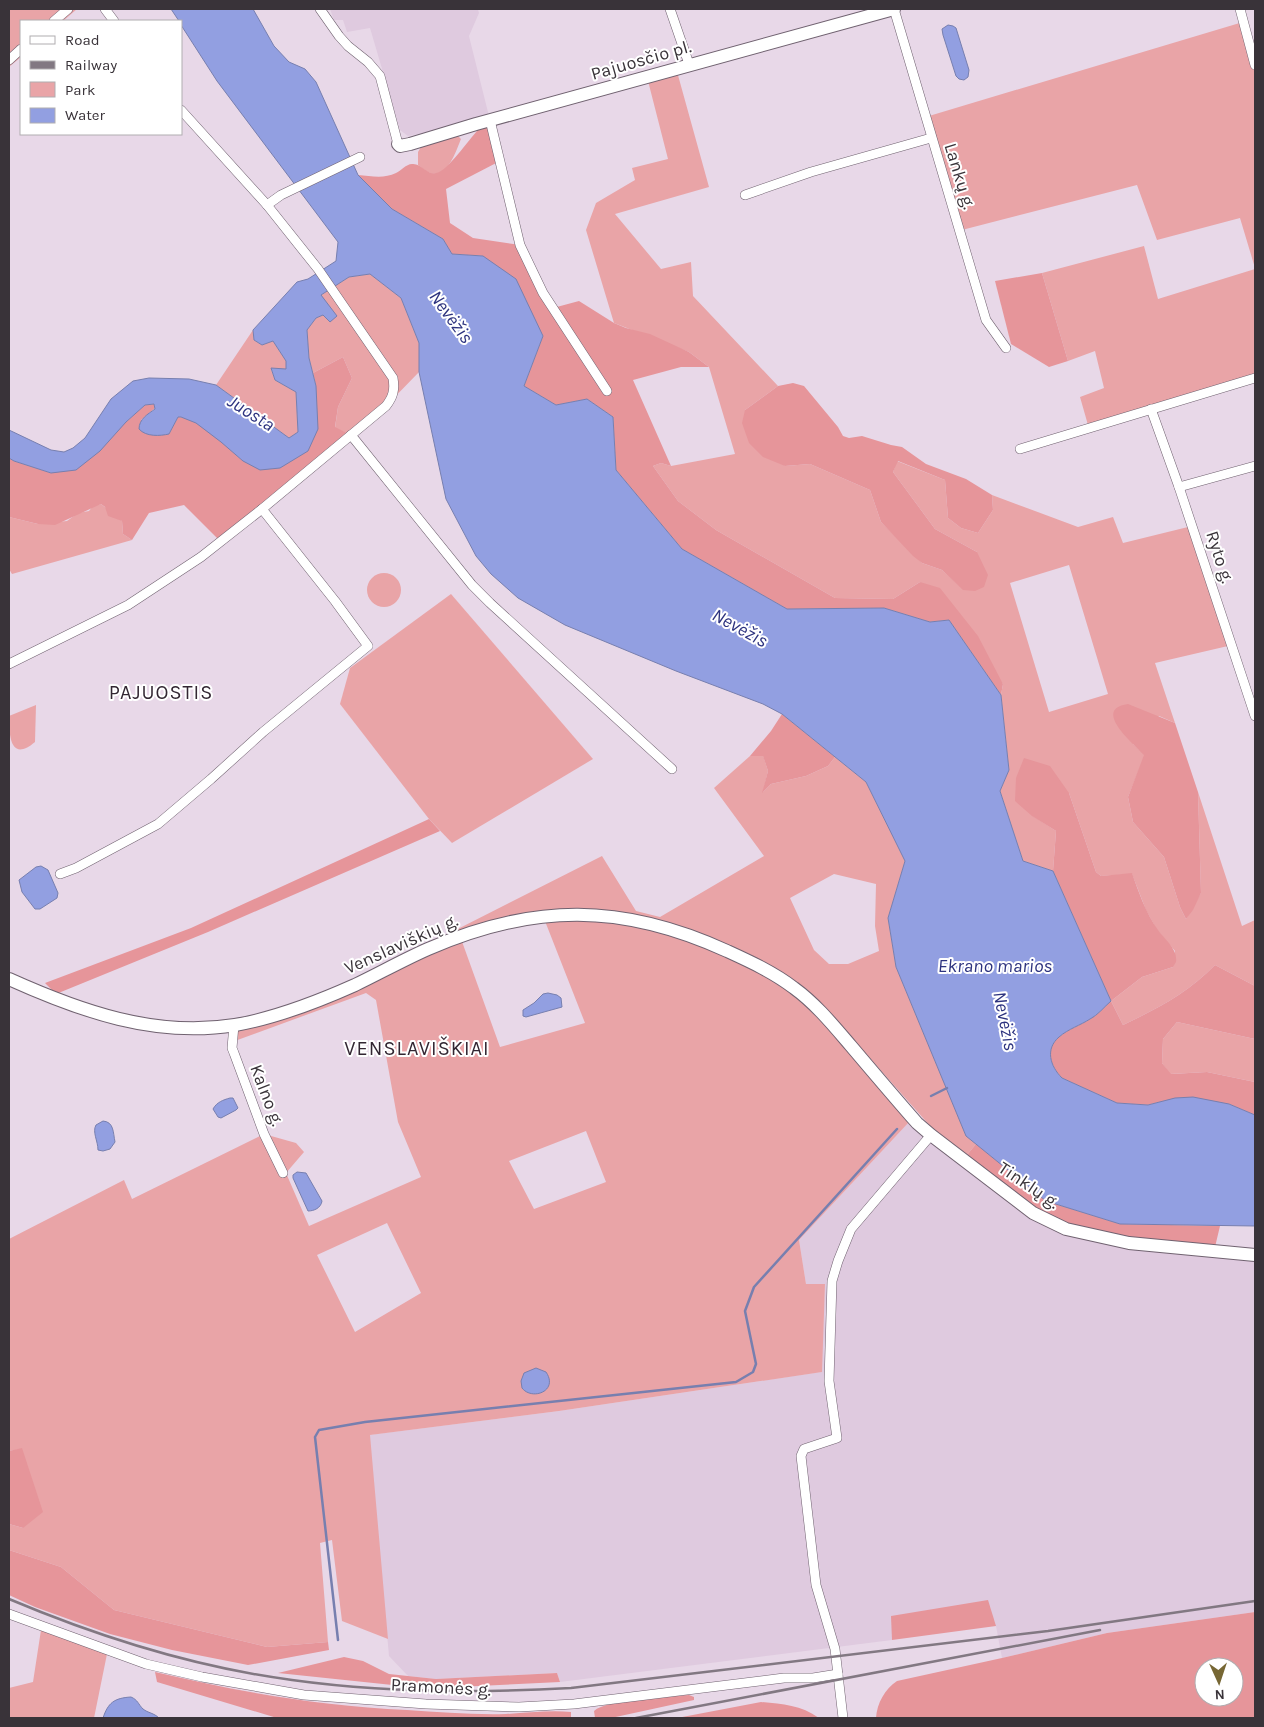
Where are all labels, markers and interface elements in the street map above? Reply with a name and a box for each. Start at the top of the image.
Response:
legend [20,20,182,135]
text: Road [65,31,100,49]
street label: Pajuosčio pl. [588,35,694,85]
text: Railway [65,56,117,74]
text: Park [65,81,95,99]
text: Water [65,106,106,124]
street label: Lankų g. [940,140,980,212]
water label: Nevėžis [424,286,478,348]
water label: Juosta [223,390,279,436]
street label: Ryto g. [1201,528,1239,586]
water label: Nevėžis [708,604,772,652]
district label: PAJUOSTIS [109,681,213,704]
street label: Venslaviškių g. [341,909,461,979]
water label: Ekrano marios [938,955,1052,977]
water label: Nevėžis [988,989,1022,1053]
district label: VENSLAVIŠKIAI [344,1036,490,1060]
street label: Kalno g. [245,1061,289,1129]
street label: Tinklų g. [994,1157,1064,1213]
north arrow [1194,1657,1244,1707]
street label: Pramonės g. [390,1673,492,1701]
text: N [1214,1686,1225,1703]

